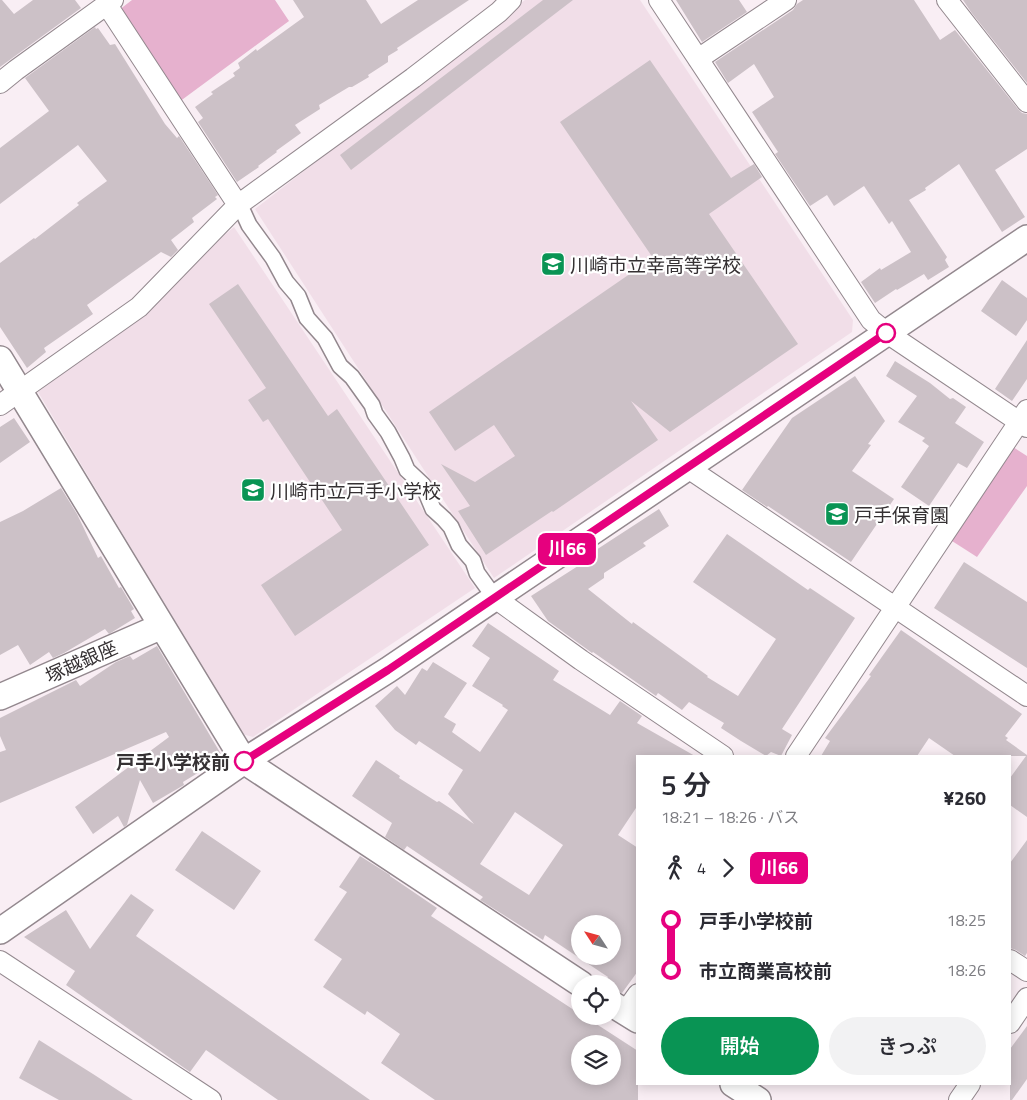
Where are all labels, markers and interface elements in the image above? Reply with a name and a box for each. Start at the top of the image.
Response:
place label: 川崎市立幸高等学校 [570,250,741,279]
school or university icon: 川崎市立幸高等学校 [540,251,566,277]
unlabelled marker [876,323,896,343]
place label: 川崎市立戸手小学校 [270,476,441,505]
school or university icon: 川崎市立戸手小学校 [240,477,266,503]
place label: 戸手保育園 [854,500,949,529]
school or university icon: 戸手保育園 [824,501,850,527]
line badge: 川66 [538,533,596,565]
text: 川66 [548,535,586,562]
street label: 塚越銀座 [40,632,122,690]
place label: 戸手小学校前 [116,747,230,776]
marker: 戸手小学校前 [234,751,254,771]
text: 5 分 [661,763,711,806]
text: ¥260 [943,783,986,812]
text: 18:21 – 18:26 · バス [661,805,799,829]
icon: walk [661,854,689,882]
icon: forward [714,854,742,882]
text: 川66 [760,854,798,881]
text: 4 [697,856,706,880]
text: 戸手小学校前 [699,906,813,935]
text: 18:25 [947,908,986,932]
north arrow [571,915,621,965]
map controls [571,915,621,1085]
text: 市立商業高校前 [699,956,832,985]
text: 18:26 [947,958,986,982]
button: locate [571,975,621,1025]
button: 開始 [661,1017,819,1075]
button: きっぷ [829,1017,986,1075]
button: layers [571,1035,621,1085]

